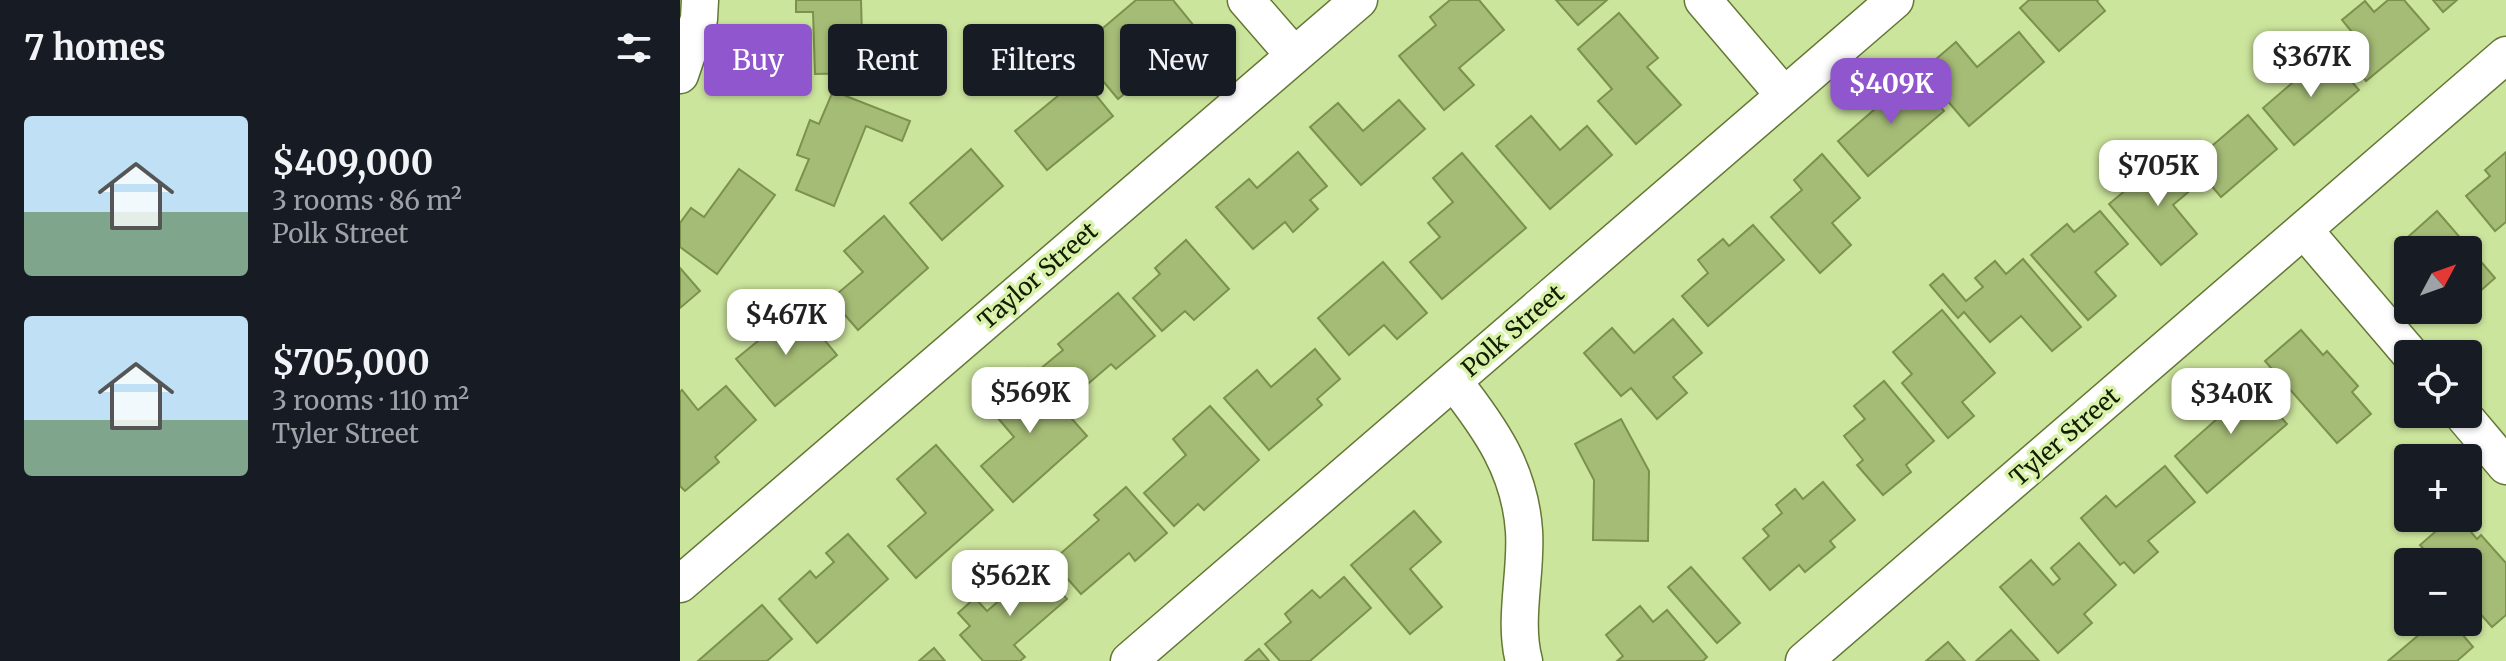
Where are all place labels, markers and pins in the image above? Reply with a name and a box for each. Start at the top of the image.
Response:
pin: $367K [2255,31,2367,99]
pin: $409K [1835,58,1947,126]
pin: $705K [2102,140,2214,208]
pin: $467K [730,289,842,357]
pin: $569K [974,367,1086,435]
pin: $340K [2175,368,2287,436]
pin: $562K [954,550,1066,618]

